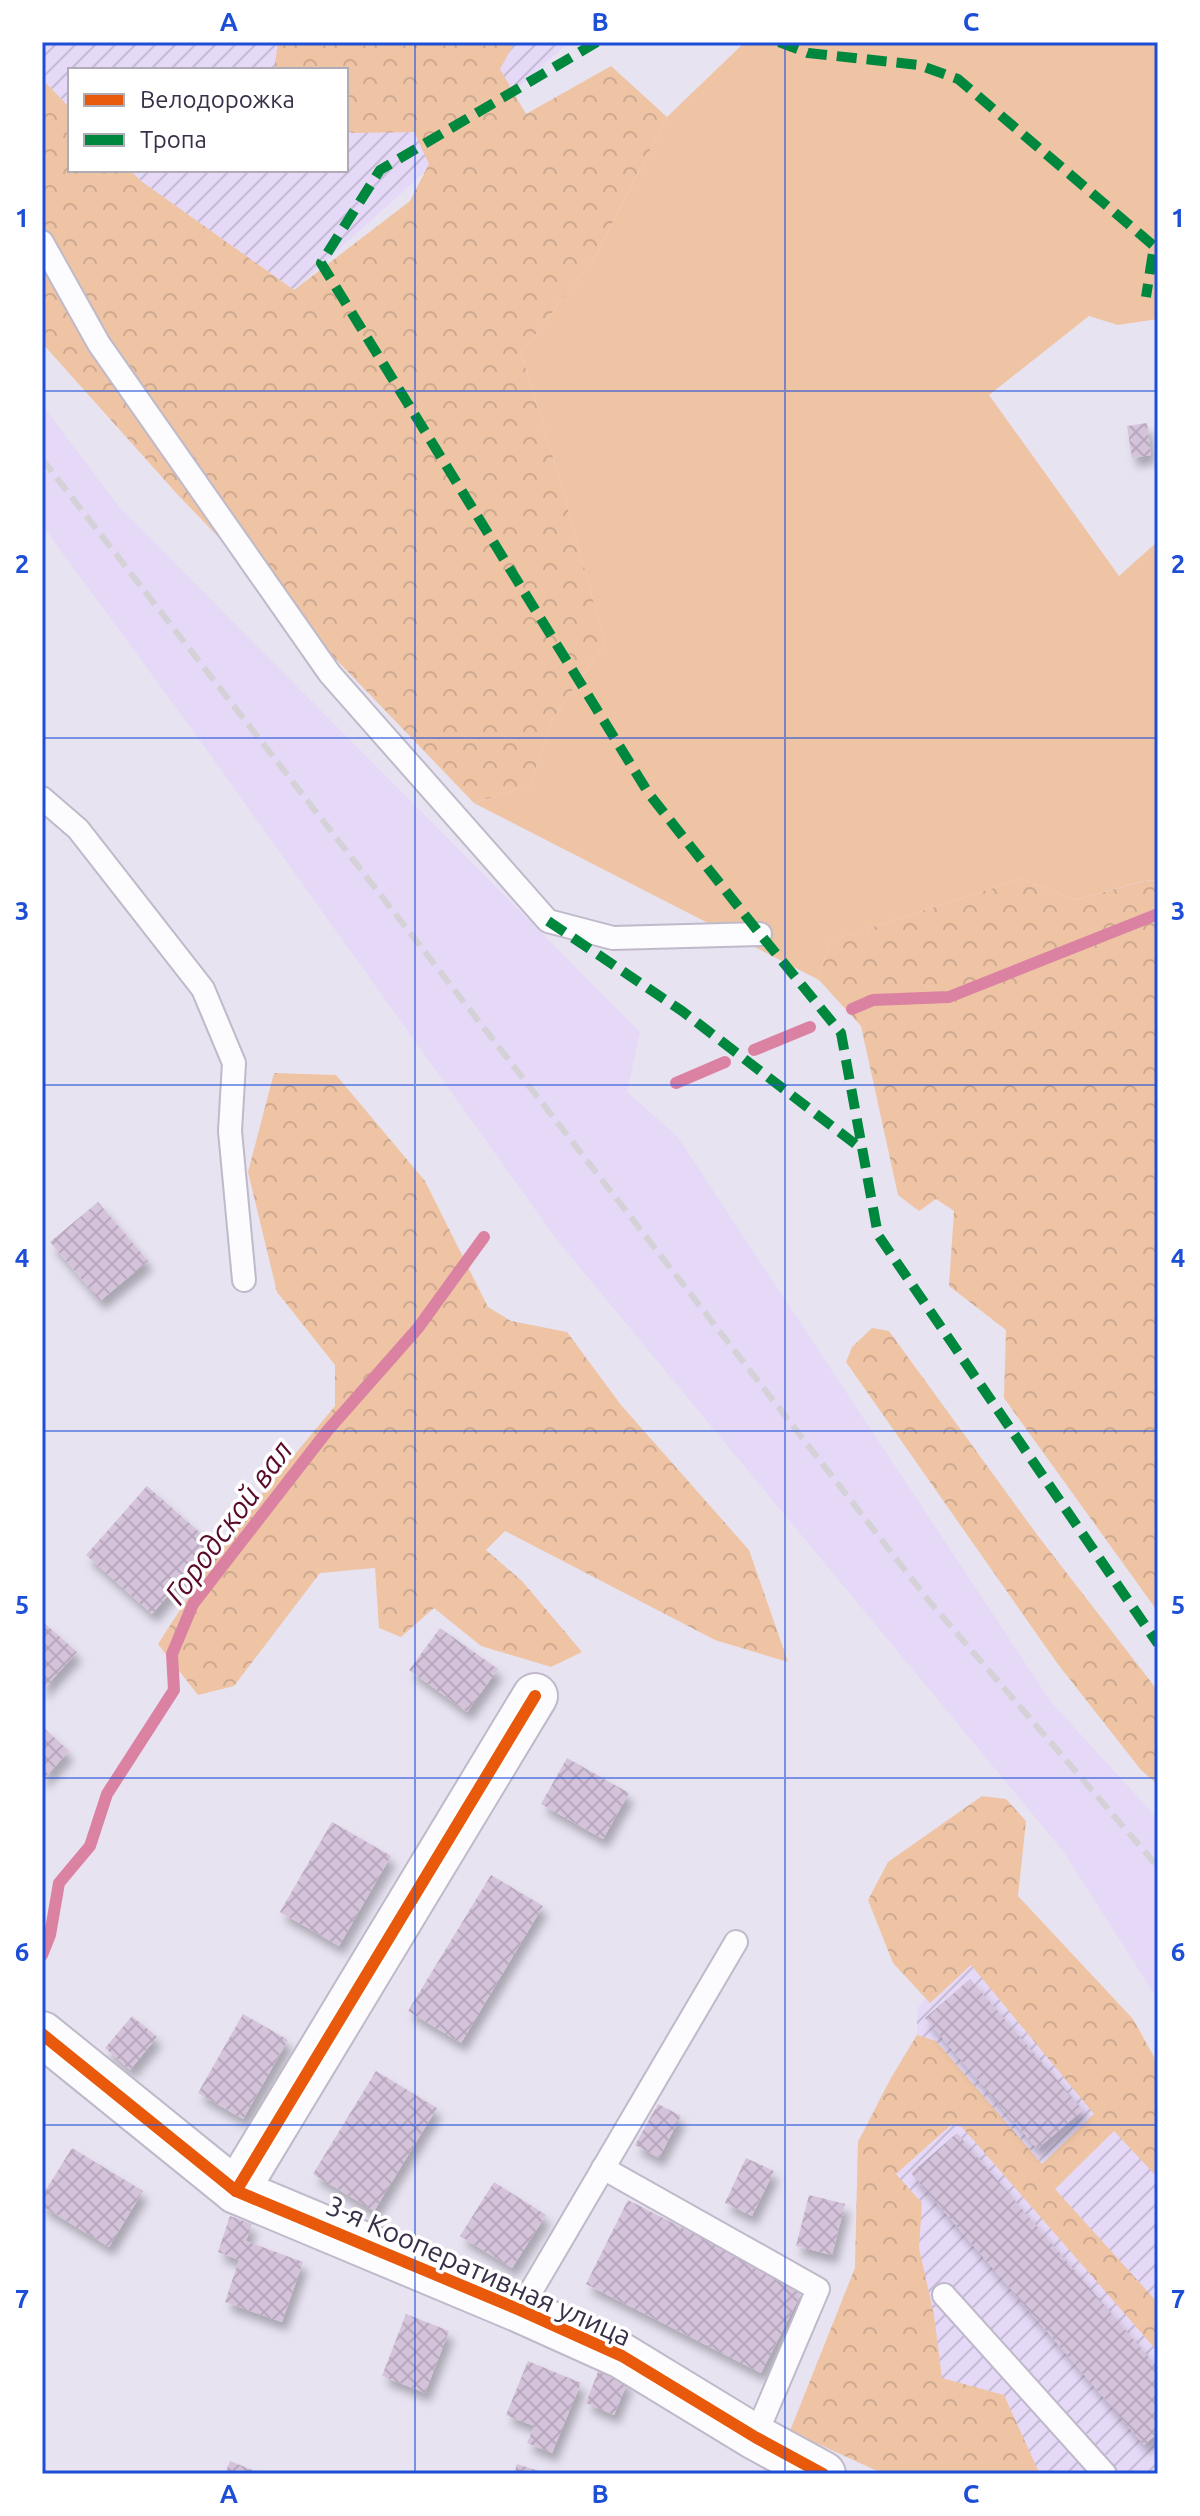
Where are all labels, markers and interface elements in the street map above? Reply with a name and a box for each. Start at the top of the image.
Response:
text: A [220,7,239,36]
text: B [591,7,609,36]
text: C [963,7,980,36]
legend [68,68,348,172]
text: Велодорожка [140,86,295,113]
text: Тропа [140,126,207,153]
text: 1 [15,203,29,232]
text: 1 [1171,203,1185,232]
text: 2 [15,549,29,578]
text: 2 [1171,549,1185,578]
text: 3 [15,896,29,925]
text: 3 [1171,896,1185,925]
text: 4 [15,1243,29,1272]
text: 4 [1171,1243,1185,1272]
water label: Городской вал [157,1434,299,1610]
text: 5 [15,1590,29,1619]
text: 5 [1171,1590,1185,1619]
text: 6 [15,1937,29,1966]
text: 6 [1171,1937,1185,1966]
street label: 3-я Кооперативная улица [322,2189,636,2351]
text: 7 [15,2284,29,2313]
text: 7 [1171,2284,1185,2313]
text: A [220,2479,239,2508]
text: B [591,2479,609,2508]
text: C [963,2479,980,2508]

